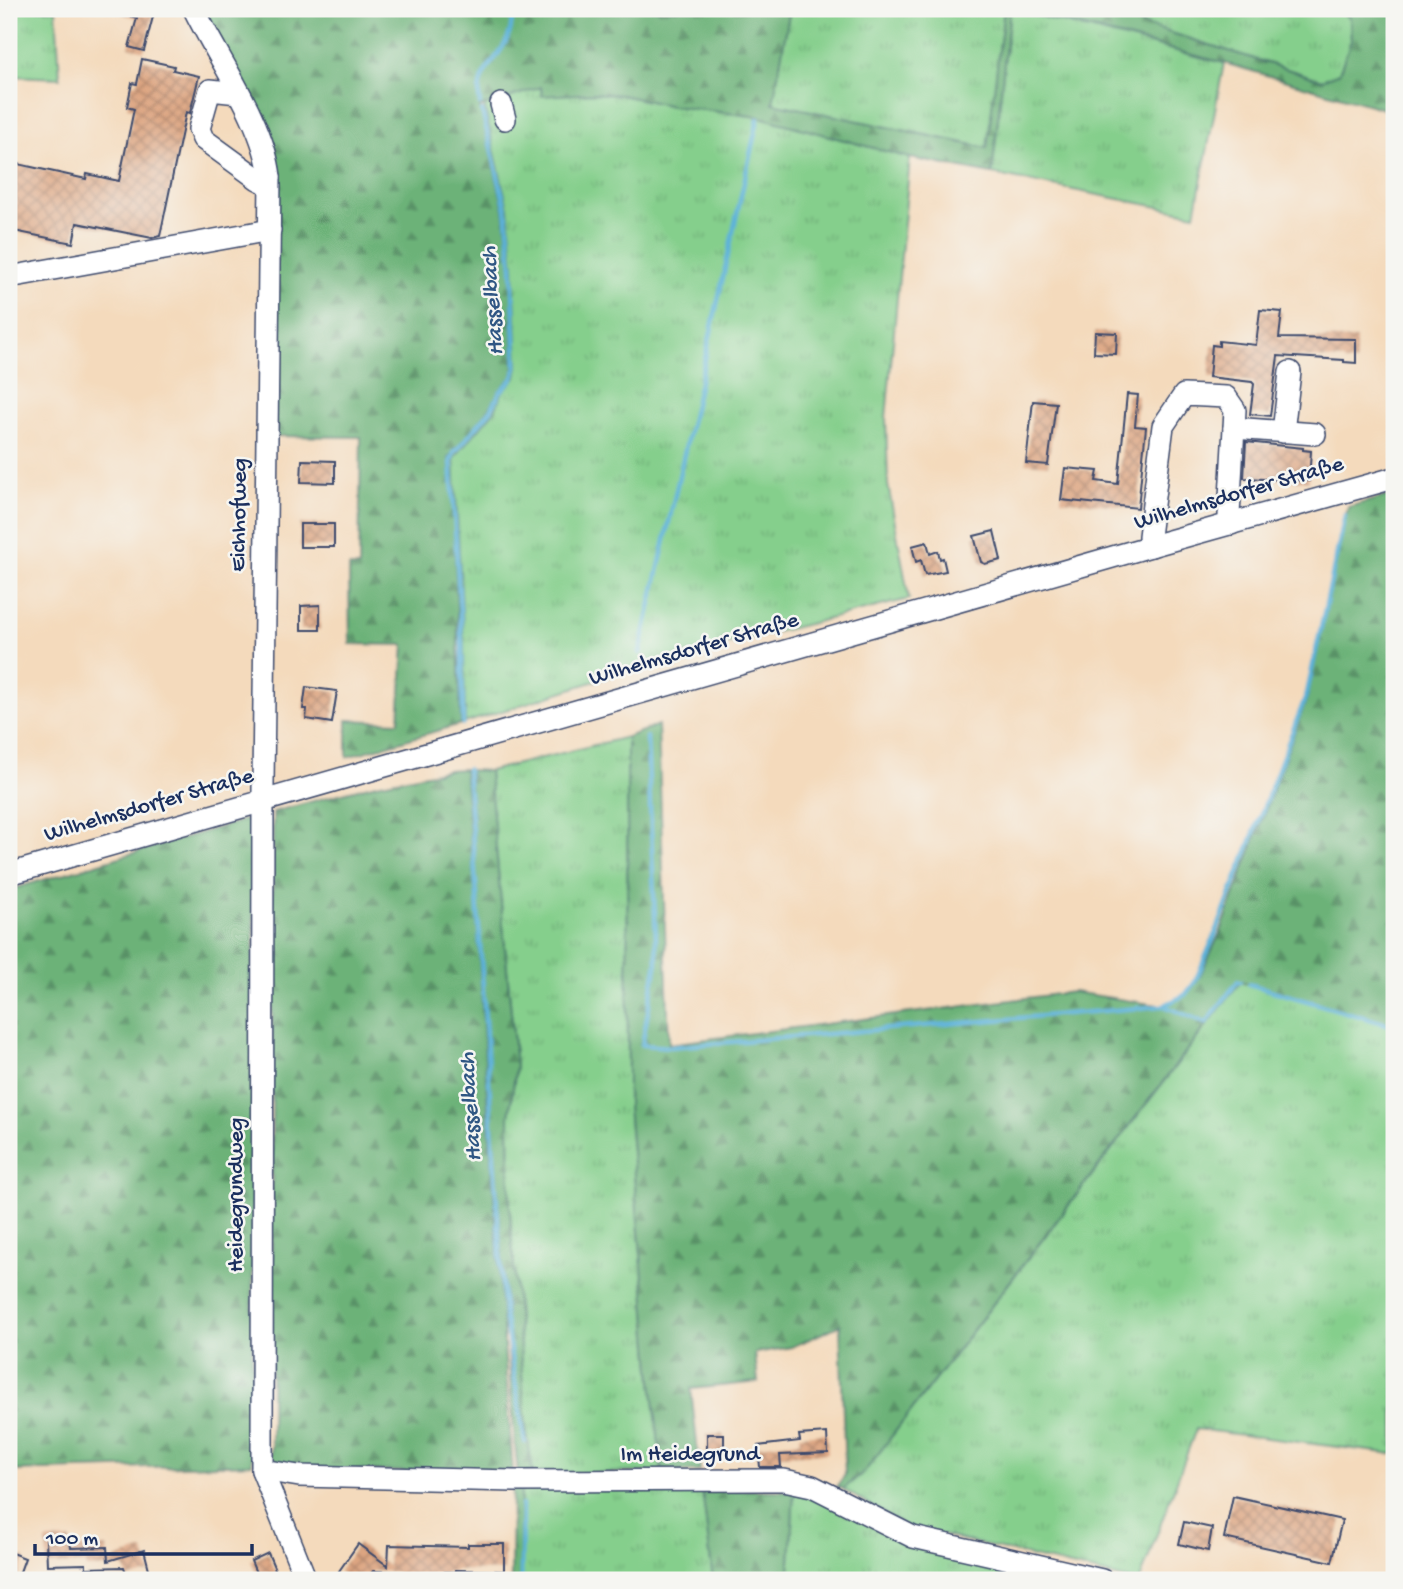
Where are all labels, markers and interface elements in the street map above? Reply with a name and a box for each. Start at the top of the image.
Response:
water label: Hasselbach [476,244,512,357]
street label: Wilhelmsdorfer Straße [1131,451,1348,537]
street label: Eichhofweg [226,458,254,572]
street label: Wilhelmsdorfer Straße [586,607,803,693]
street label: Wilhelmsdorfer Straße [41,763,258,849]
water label: Hasselbach [454,1050,490,1163]
street label: Heidegrundweg [224,1118,251,1272]
street label: Im Heidegrund [620,1442,761,1469]
scale bar [35,1512,252,1556]
text: 100 m [45,1528,98,1553]

